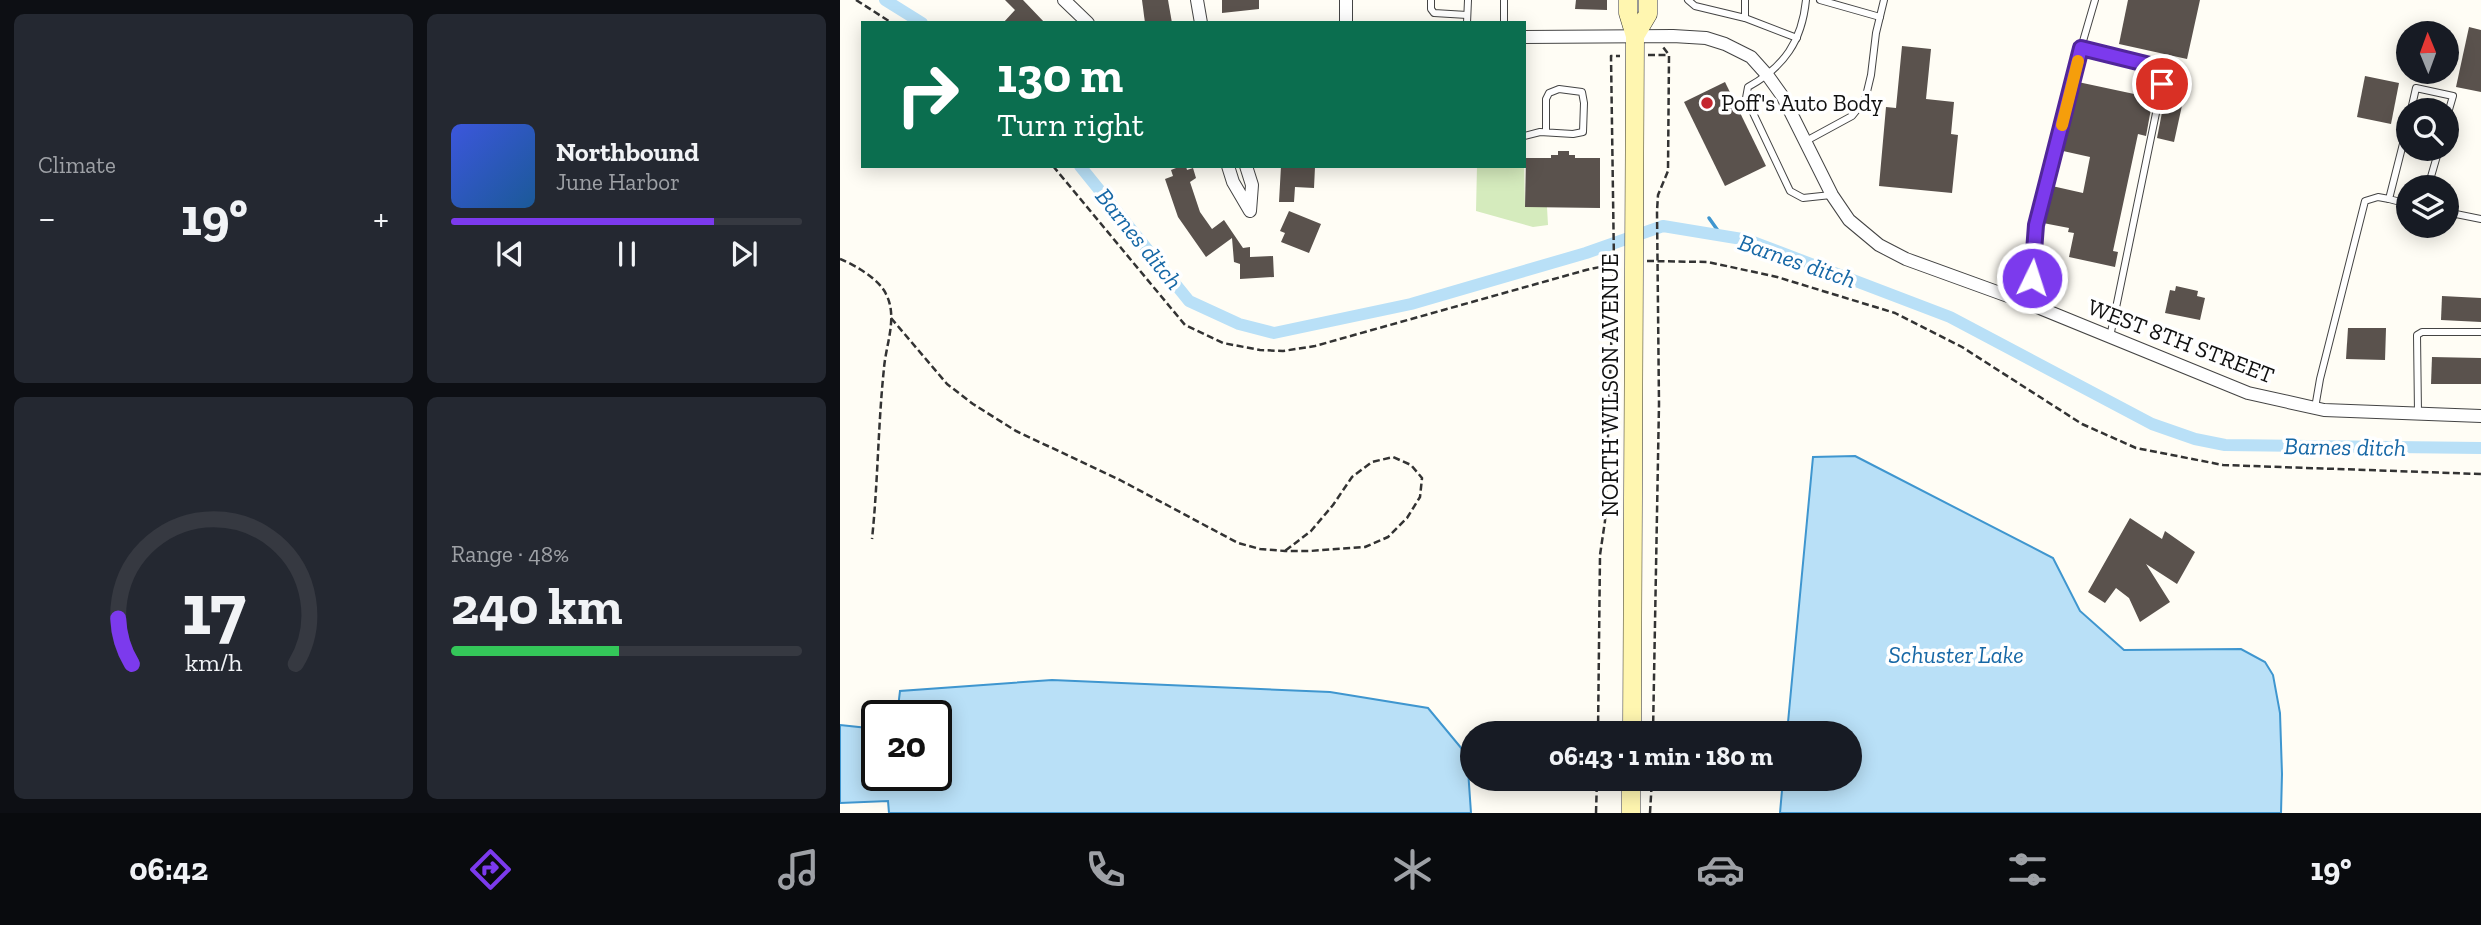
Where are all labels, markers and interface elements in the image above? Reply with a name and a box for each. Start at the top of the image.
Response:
north arrow [2396,21,2459,84]
map controls [2396,21,2459,238]
text: 130 m [997,46,1123,105]
icon: right [882,49,973,140]
pin [2132,54,2192,114]
icon: arrive [2143,65,2181,103]
place label: Poff's Auto Body [1721,89,1883,117]
marker: Poff's Auto Body [1699,95,1715,111]
button: search [2396,98,2459,161]
text: Turn right [997,106,1144,144]
text: Northbound [556,136,699,168]
text: Climate [38,151,116,179]
text: June Harbor [556,168,680,196]
button: layers [2396,175,2459,238]
water label: Barnes ditch [1090,182,1189,295]
text: 19° [181,186,248,248]
text: − [38,195,56,241]
text: + [373,195,389,241]
water label: Barnes ditch [1735,227,1860,294]
icon: previous [491,235,529,273]
icon: pause [608,235,646,273]
icon: next [725,235,763,273]
position arrow [1995,241,2069,315]
street label: NORTH WILSON AVENUE [1596,253,1624,517]
street label: WEST 8TH STREET [2084,293,2278,389]
water label: Barnes ditch [2284,431,2406,462]
text: Range · 48% [451,540,569,568]
text: 17 [182,565,246,653]
text: 240 km [451,575,623,637]
water label: Schuster Lake [1888,640,2024,669]
text: km/h [185,647,242,677]
speed limit sign: 20 [861,700,952,791]
text: 06:43 · 1 min · 180 m [1549,740,1773,772]
icon: directions [466,845,515,894]
icon: music [774,845,823,894]
icon: phone [1081,845,1130,894]
icon: climate [1388,845,1437,894]
icon: car [1696,845,1745,894]
icon: filters [2003,845,2052,894]
text: 06:42 [129,850,208,888]
text: 19° [2310,850,2352,888]

